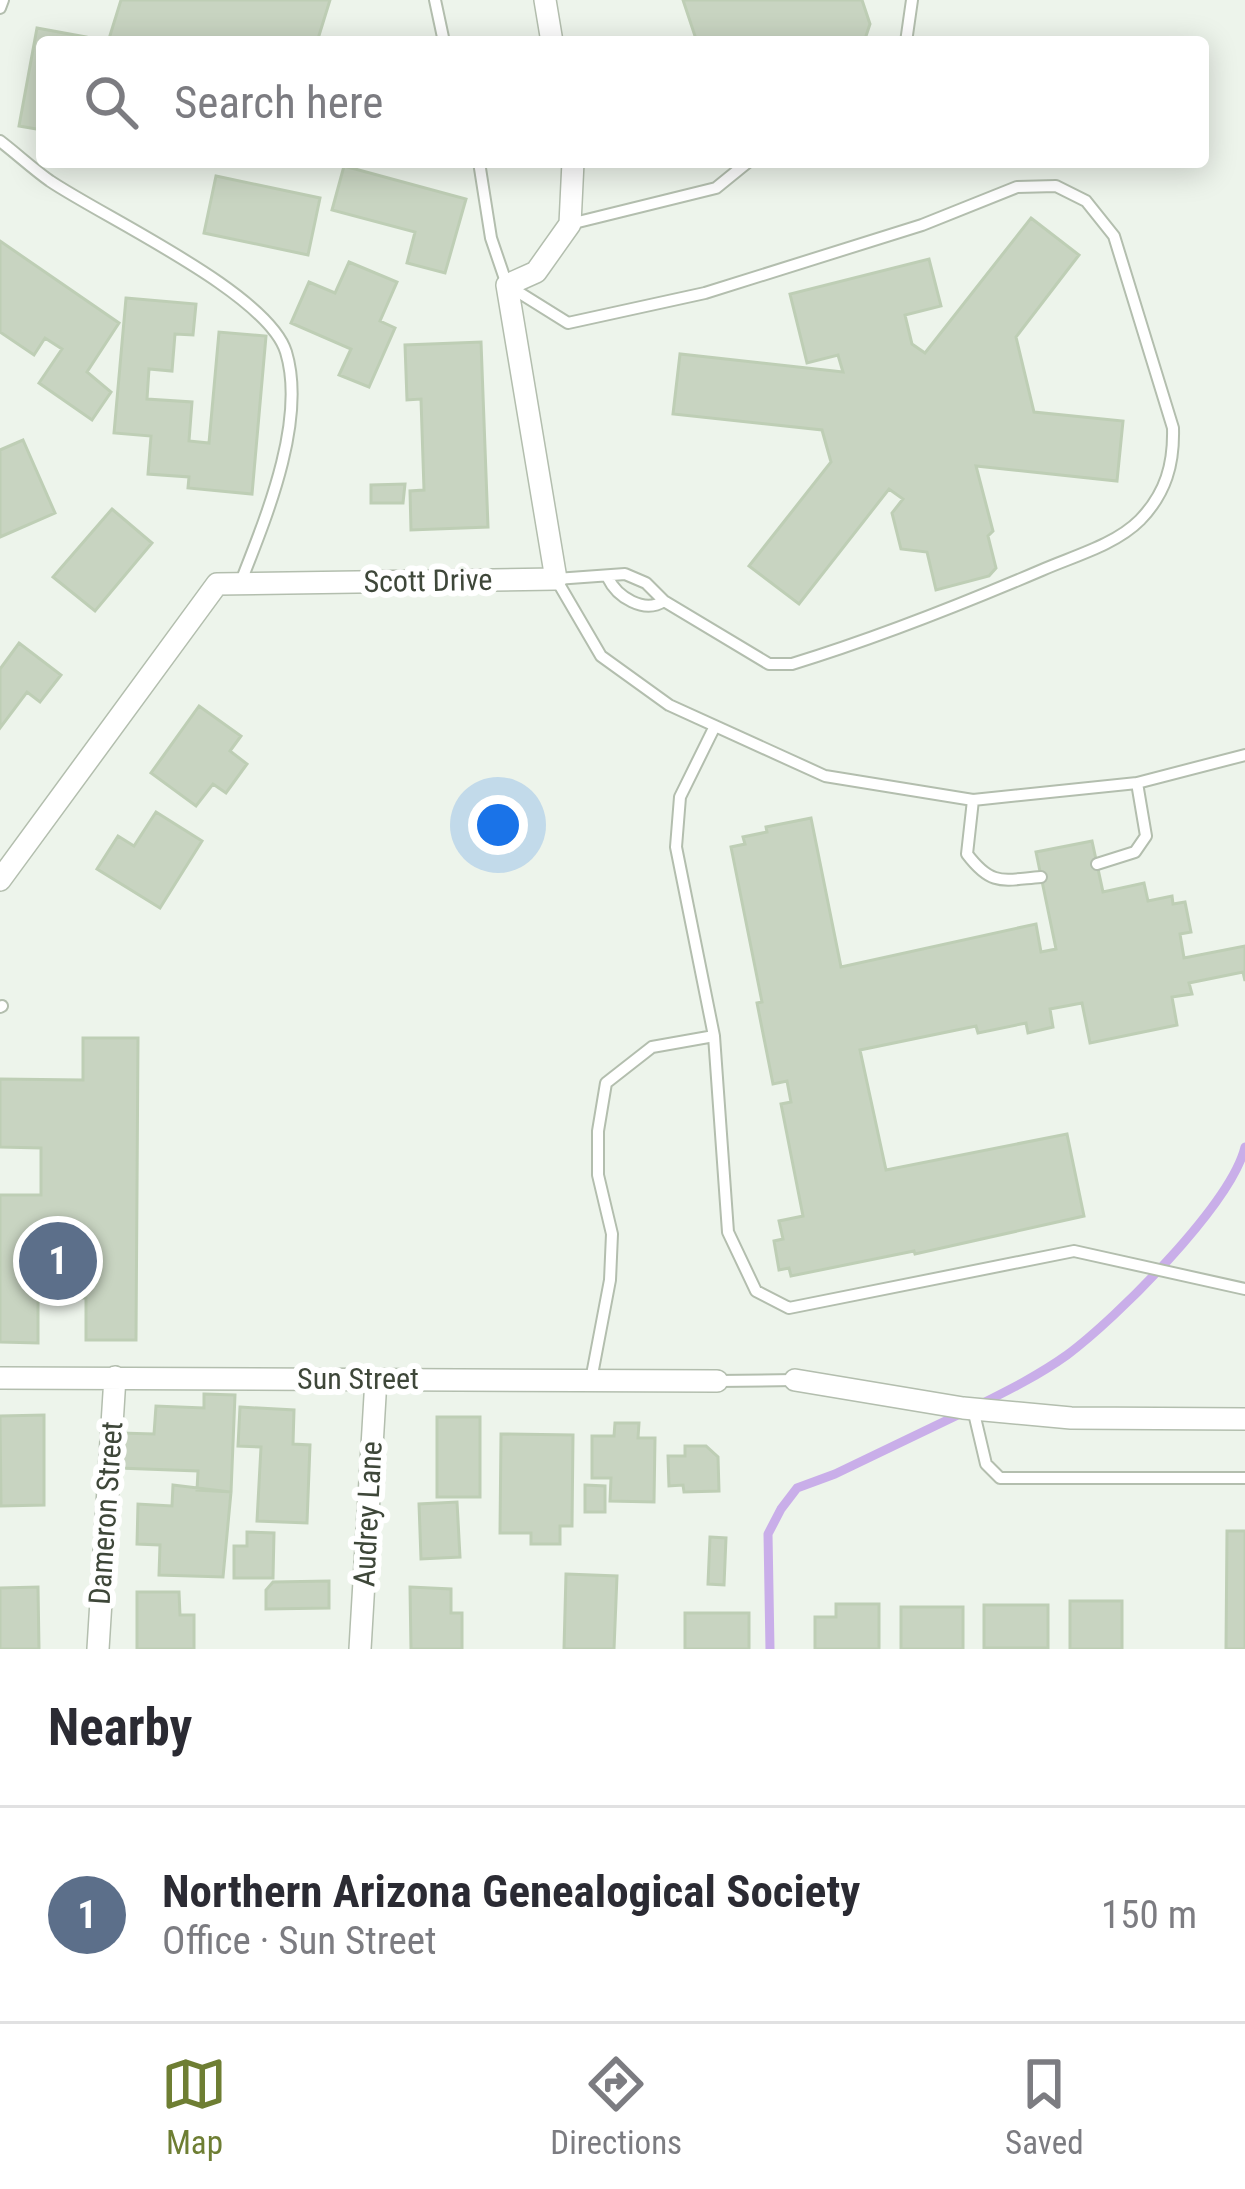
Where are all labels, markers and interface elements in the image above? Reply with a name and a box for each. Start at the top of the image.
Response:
search box [36,36,1209,168]
icon: search [78,69,144,135]
text: Search here [174,76,383,129]
street label: Scott Drive [363,562,493,599]
your location [468,795,528,855]
pin: 1 [19,1216,97,1306]
street label: Sun Street [297,1361,419,1396]
street label: Dameron Street [82,1420,129,1606]
street label: Audrey Lane [346,1440,389,1588]
text: Nearby [48,1698,192,1757]
text: Northern Arizona Genealogical Society [162,1865,860,1918]
text: 1 [77,1892,97,1938]
text: 150 m [1101,1892,1197,1938]
text: Office · Sun Street [162,1918,437,1964]
tab: Map [161,2051,227,2162]
tab: Directions [550,2051,682,2162]
tab: Saved [1005,2051,1084,2162]

